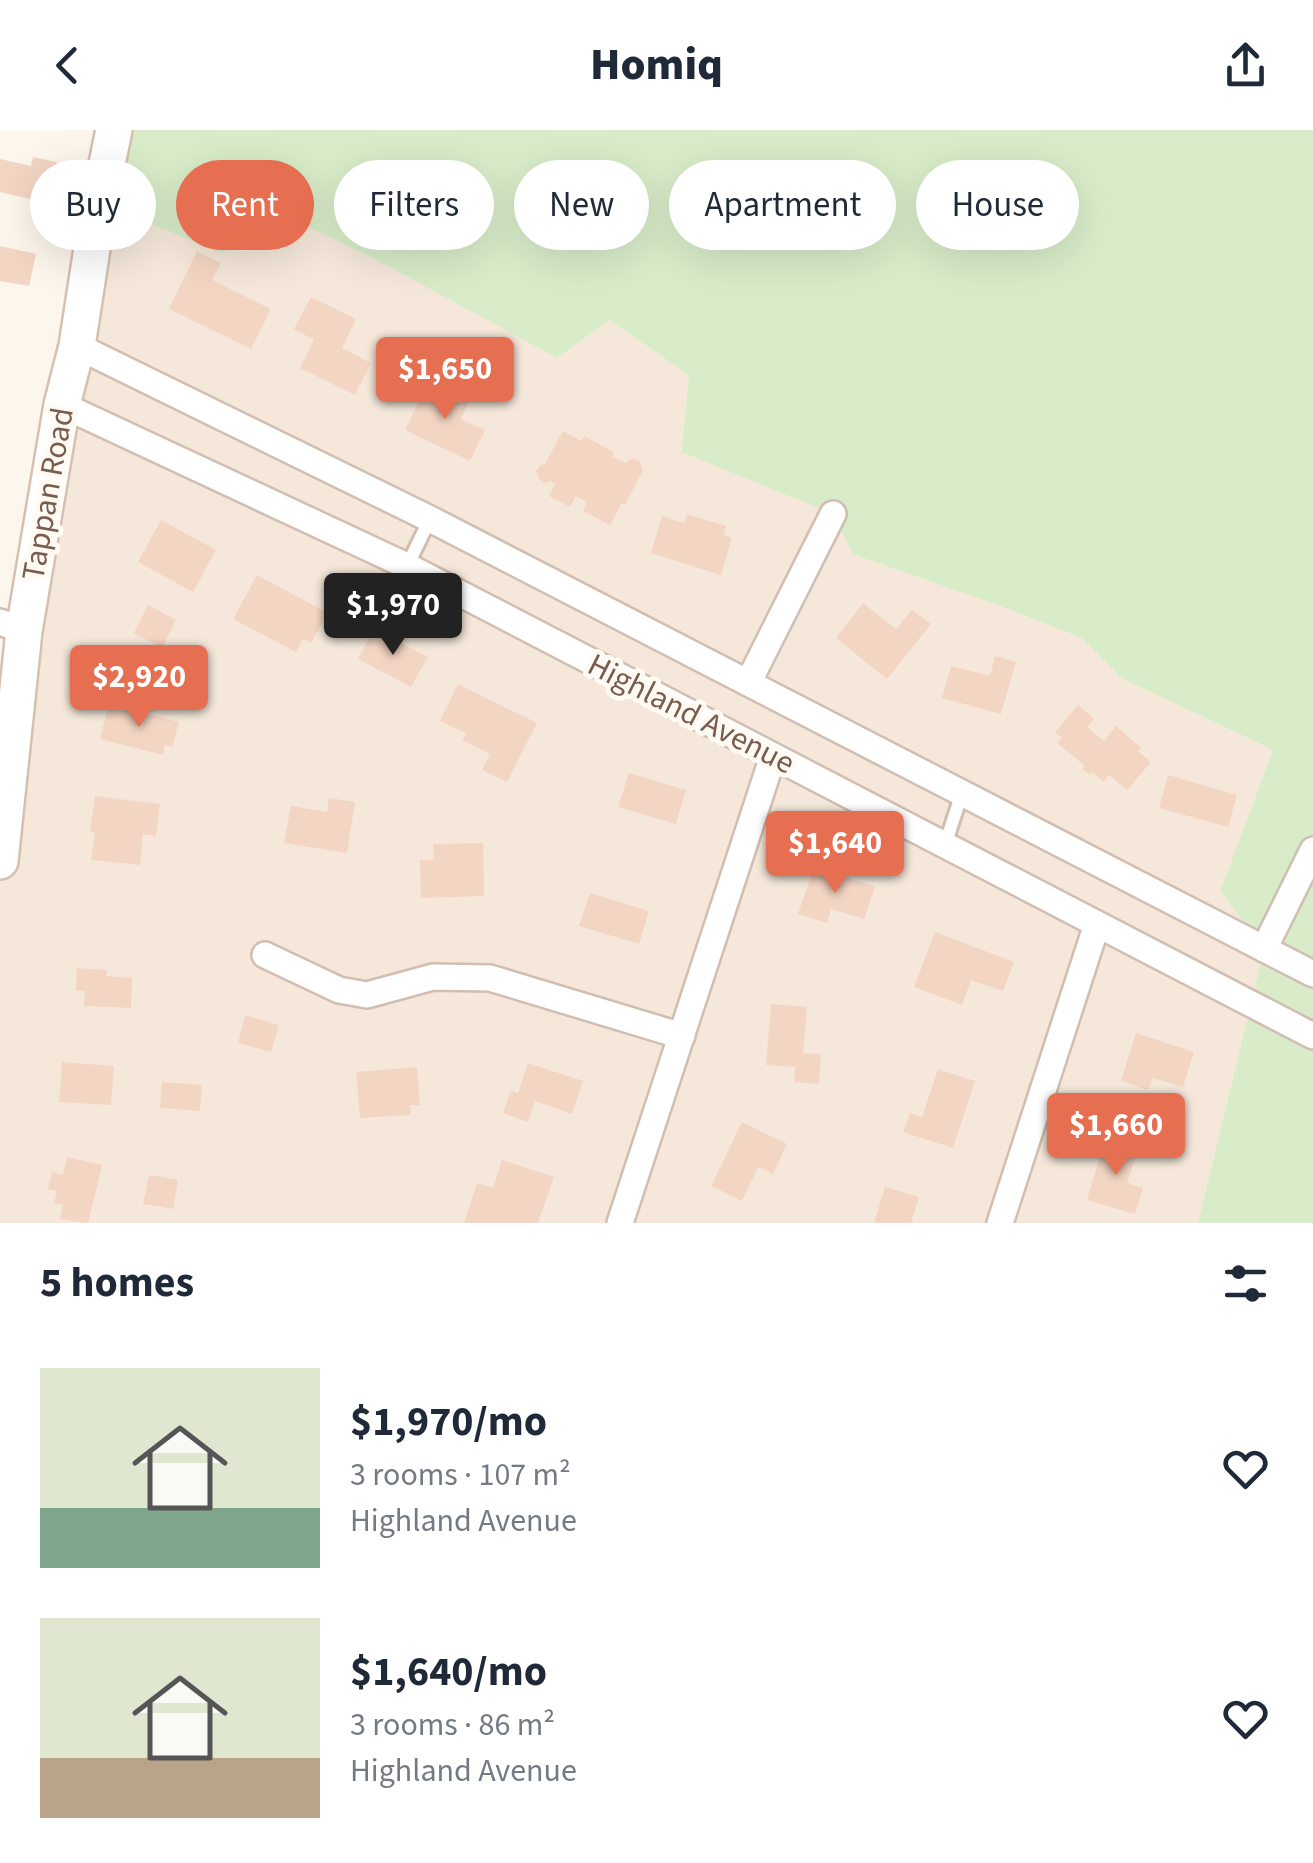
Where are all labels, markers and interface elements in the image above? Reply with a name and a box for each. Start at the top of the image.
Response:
text: Homiq [590,33,723,97]
icon: back [40,38,95,93]
icon: share [1218,38,1273,93]
chip: Buy [30,160,156,250]
chip: Rent [176,160,314,250]
chip: Filters [334,160,494,250]
chip: New [514,160,649,250]
chip: Apartment [669,160,896,250]
chip: House [916,160,1079,250]
pin: $1,650 [364,337,526,422]
text: $1,650 [398,346,492,392]
street label: Tappan Road [10,404,86,584]
pin: $1,970 [312,573,474,658]
text: $1,970 [346,582,440,628]
street label: Highland Avenue [579,642,803,786]
pin: $2,920 [58,645,220,730]
text: $2,920 [92,654,186,700]
pin: $1,640 [754,811,916,896]
text: $1,640 [788,820,882,866]
pin: $1,660 [1035,1093,1197,1178]
text: $1,660 [1069,1102,1163,1148]
text: 5 homes [40,1253,194,1313]
icon: filters [1218,1256,1273,1311]
text: $1,970/mo [350,1392,547,1452]
icon: home [120,1408,240,1528]
icon: heart [1218,1441,1273,1496]
text: 3 rooms · 107 m² [350,1452,571,1498]
text: Highland Avenue [350,1498,577,1544]
text: $1,640/mo [350,1642,547,1702]
icon: home [120,1658,240,1778]
icon: heart [1218,1691,1273,1746]
text: 3 rooms · 86 m² [350,1702,555,1748]
text: Highland Avenue [350,1748,577,1794]

